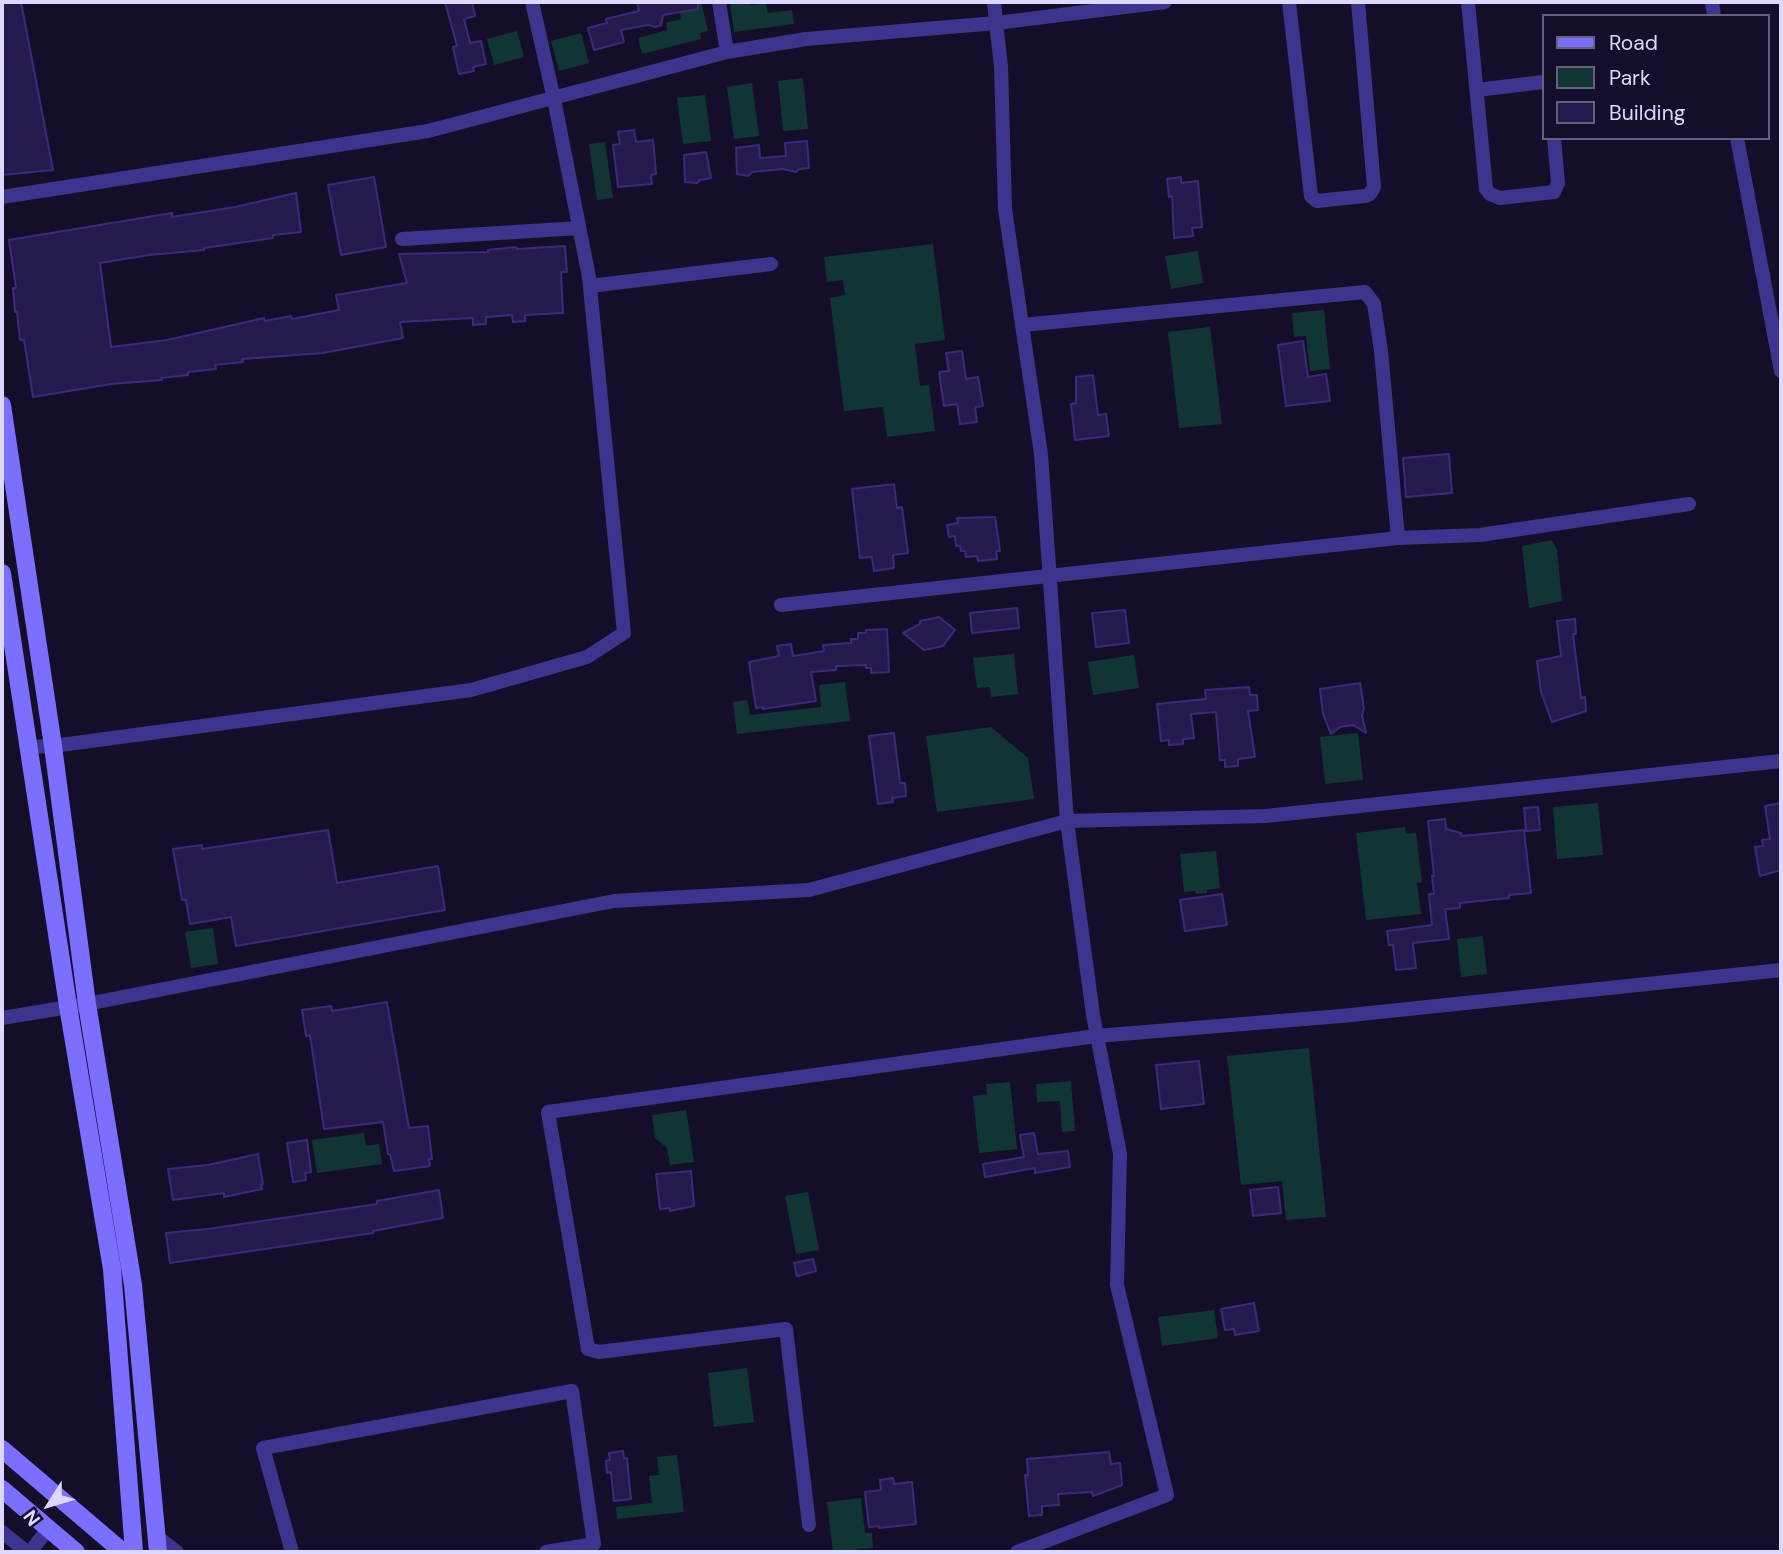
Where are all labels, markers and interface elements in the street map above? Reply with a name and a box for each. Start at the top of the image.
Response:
legend [1542,14,1769,140]
text: Road [1609,29,1658,57]
text: Park [1609,64,1650,92]
text: Building [1609,99,1685,127]
north arrow [14,1470,84,1540]
text: N [18,1505,46,1531]

